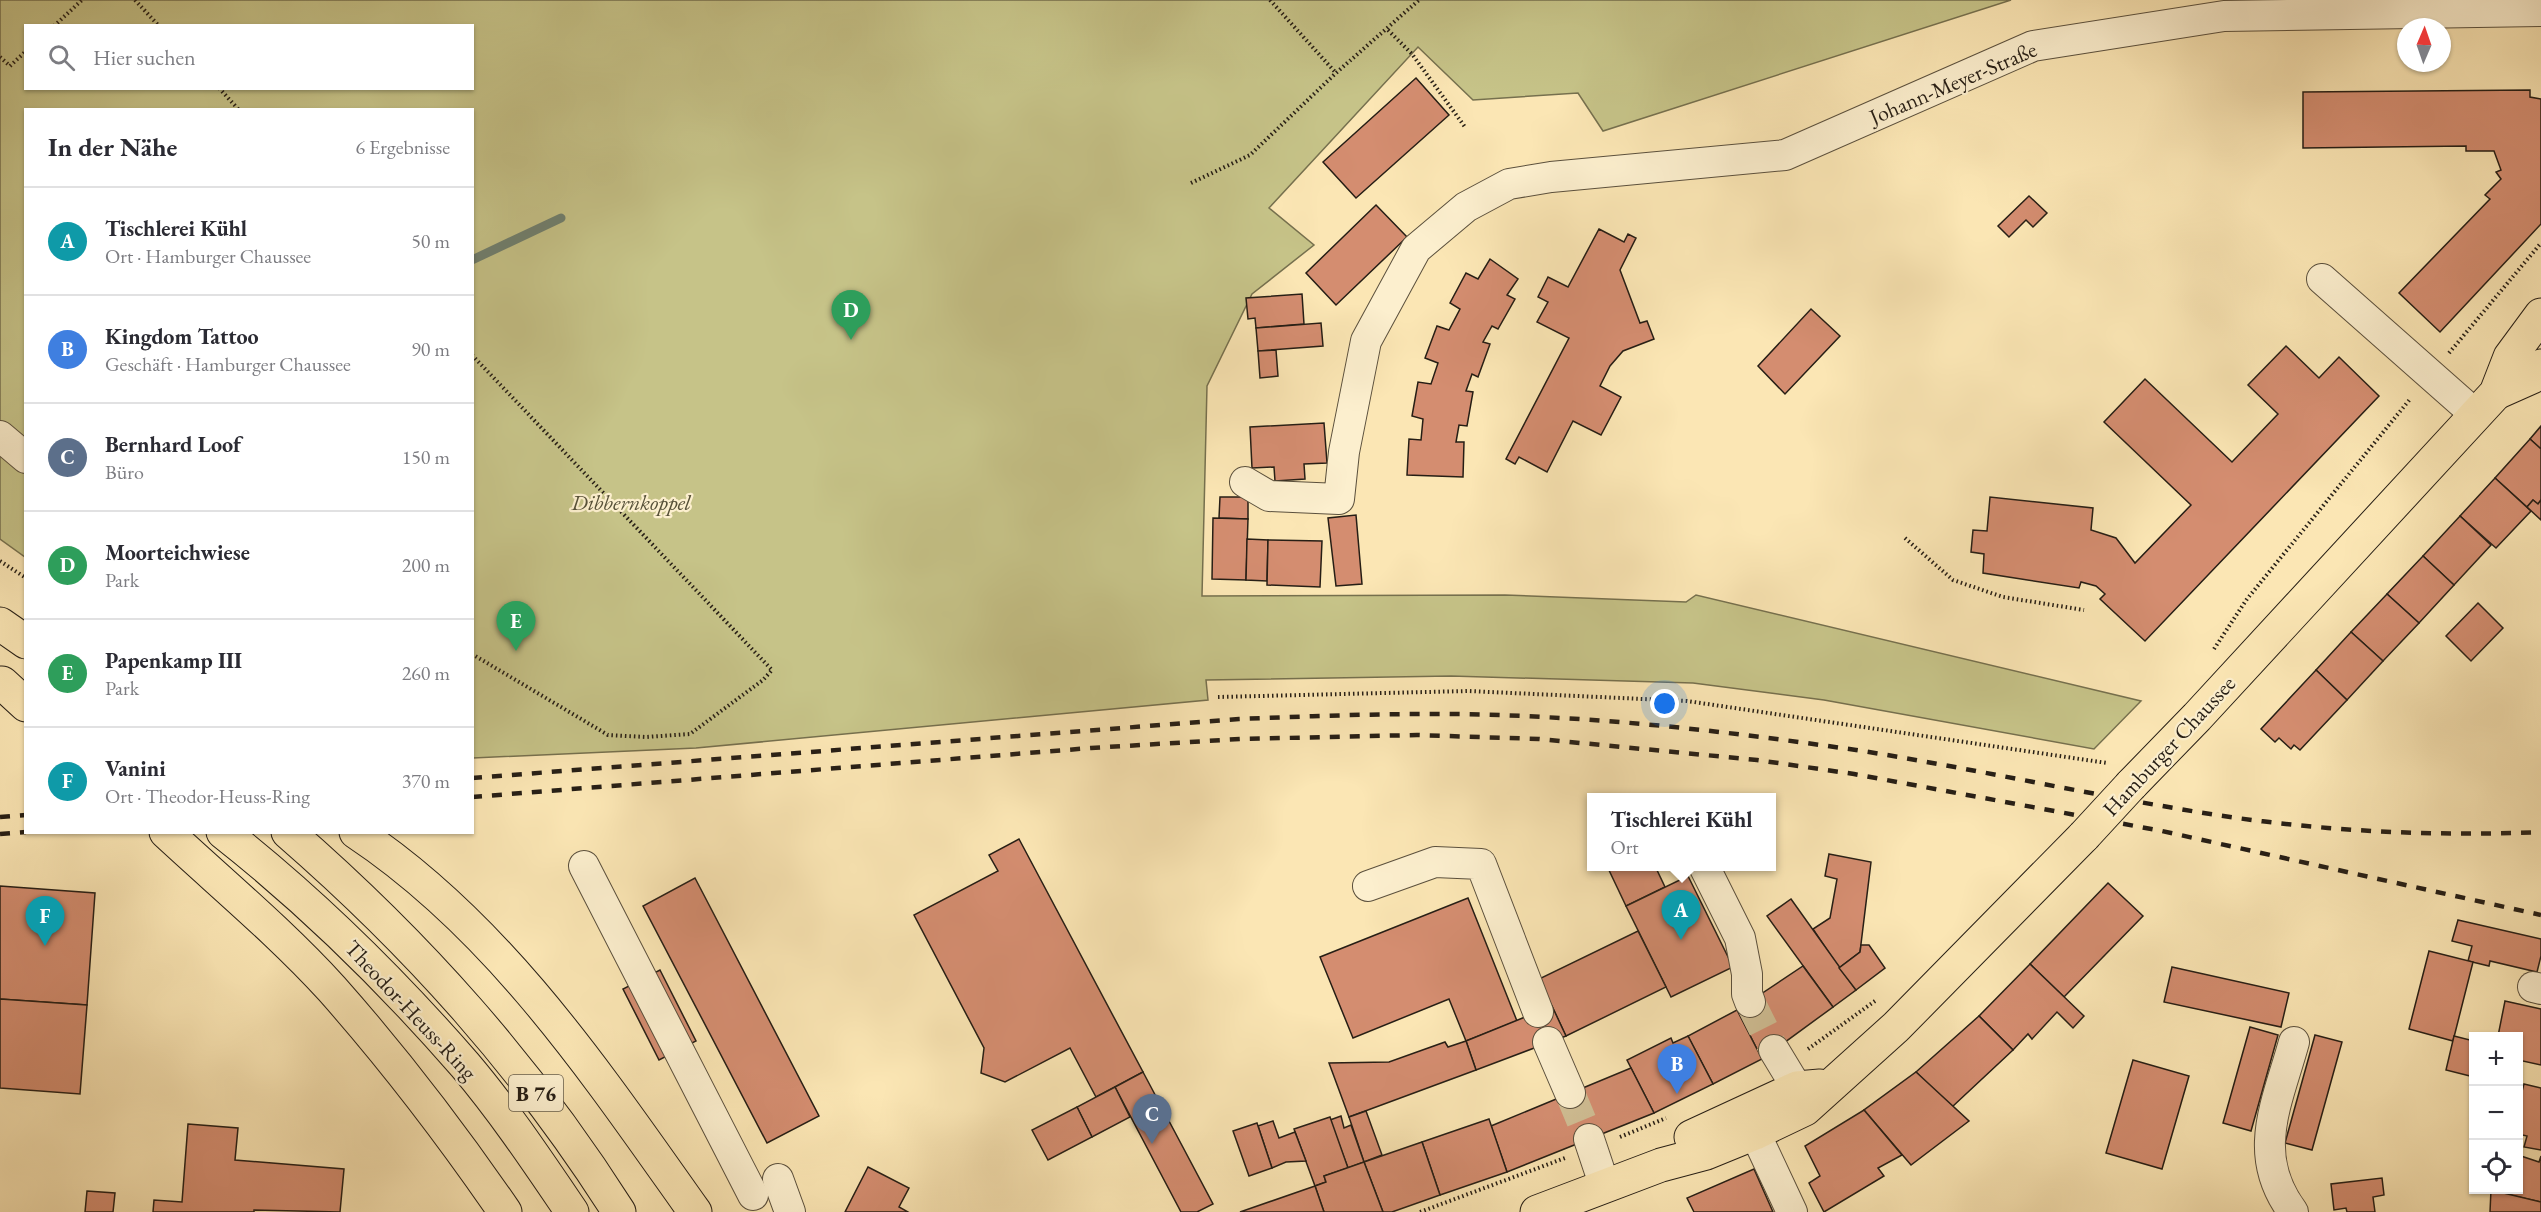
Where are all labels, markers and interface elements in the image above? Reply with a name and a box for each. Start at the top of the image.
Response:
north arrow [2397,18,2451,72]
search box [24,24,474,90]
street label: Johann-Meyer-Straße [1863,34,2042,132]
icon: search [45,41,78,74]
text: Hier suchen [93,43,196,72]
text: In der Nähe [48,130,177,164]
text: 6 Ergebnisse [355,134,450,160]
text: Tischlerei Kühl [105,214,247,243]
text: A [60,228,75,254]
text: 50 m [411,228,450,254]
text: Ort · Hamburger Chaussee [105,243,311,269]
pin: D [832,290,870,340]
text: Kingdom Tattoo [105,322,259,351]
text: B [61,336,74,362]
text: 90 m [411,336,450,362]
text: Geschäft · Hamburger Chaussee [105,351,351,377]
text: Bernhard Loof [105,430,241,459]
text: C [60,444,75,470]
text: 150 m [402,444,450,470]
text: Büro [105,459,144,485]
park label: Dibbernkoppel [570,488,692,517]
text: Moorteichwiese [105,538,250,567]
text: D [60,552,75,578]
text: 200 m [402,552,450,578]
text: Park [105,567,139,593]
pin: E [496,602,536,651]
text: Papenkamp III [105,646,242,675]
text: E [62,660,73,686]
text: 260 m [402,660,450,686]
street label: Hamburger Chaussee [2096,669,2242,823]
text: Park [105,675,139,701]
your location [1650,689,1679,718]
text: Vanini [105,754,166,783]
text: F [62,768,73,794]
text: 370 m [402,768,450,794]
text: Ort · Theodor-Heuss-Ring [105,783,310,809]
popup [1587,793,1776,871]
text: Tischlerei Kühl [1610,805,1753,834]
text: Ort [1610,834,1639,860]
pin: A [1662,890,1700,940]
pin: F [26,896,64,946]
street label: Theodor-Heuss-Ring [339,934,484,1086]
map controls [2469,1032,2523,1194]
button: + [2469,1032,2523,1086]
pin: B [1658,1044,1696,1094]
road number: B 76 [509,1075,563,1111]
button: − [2469,1086,2523,1140]
pin: C [1132,1094,1172,1144]
button: locate [2469,1140,2523,1194]

